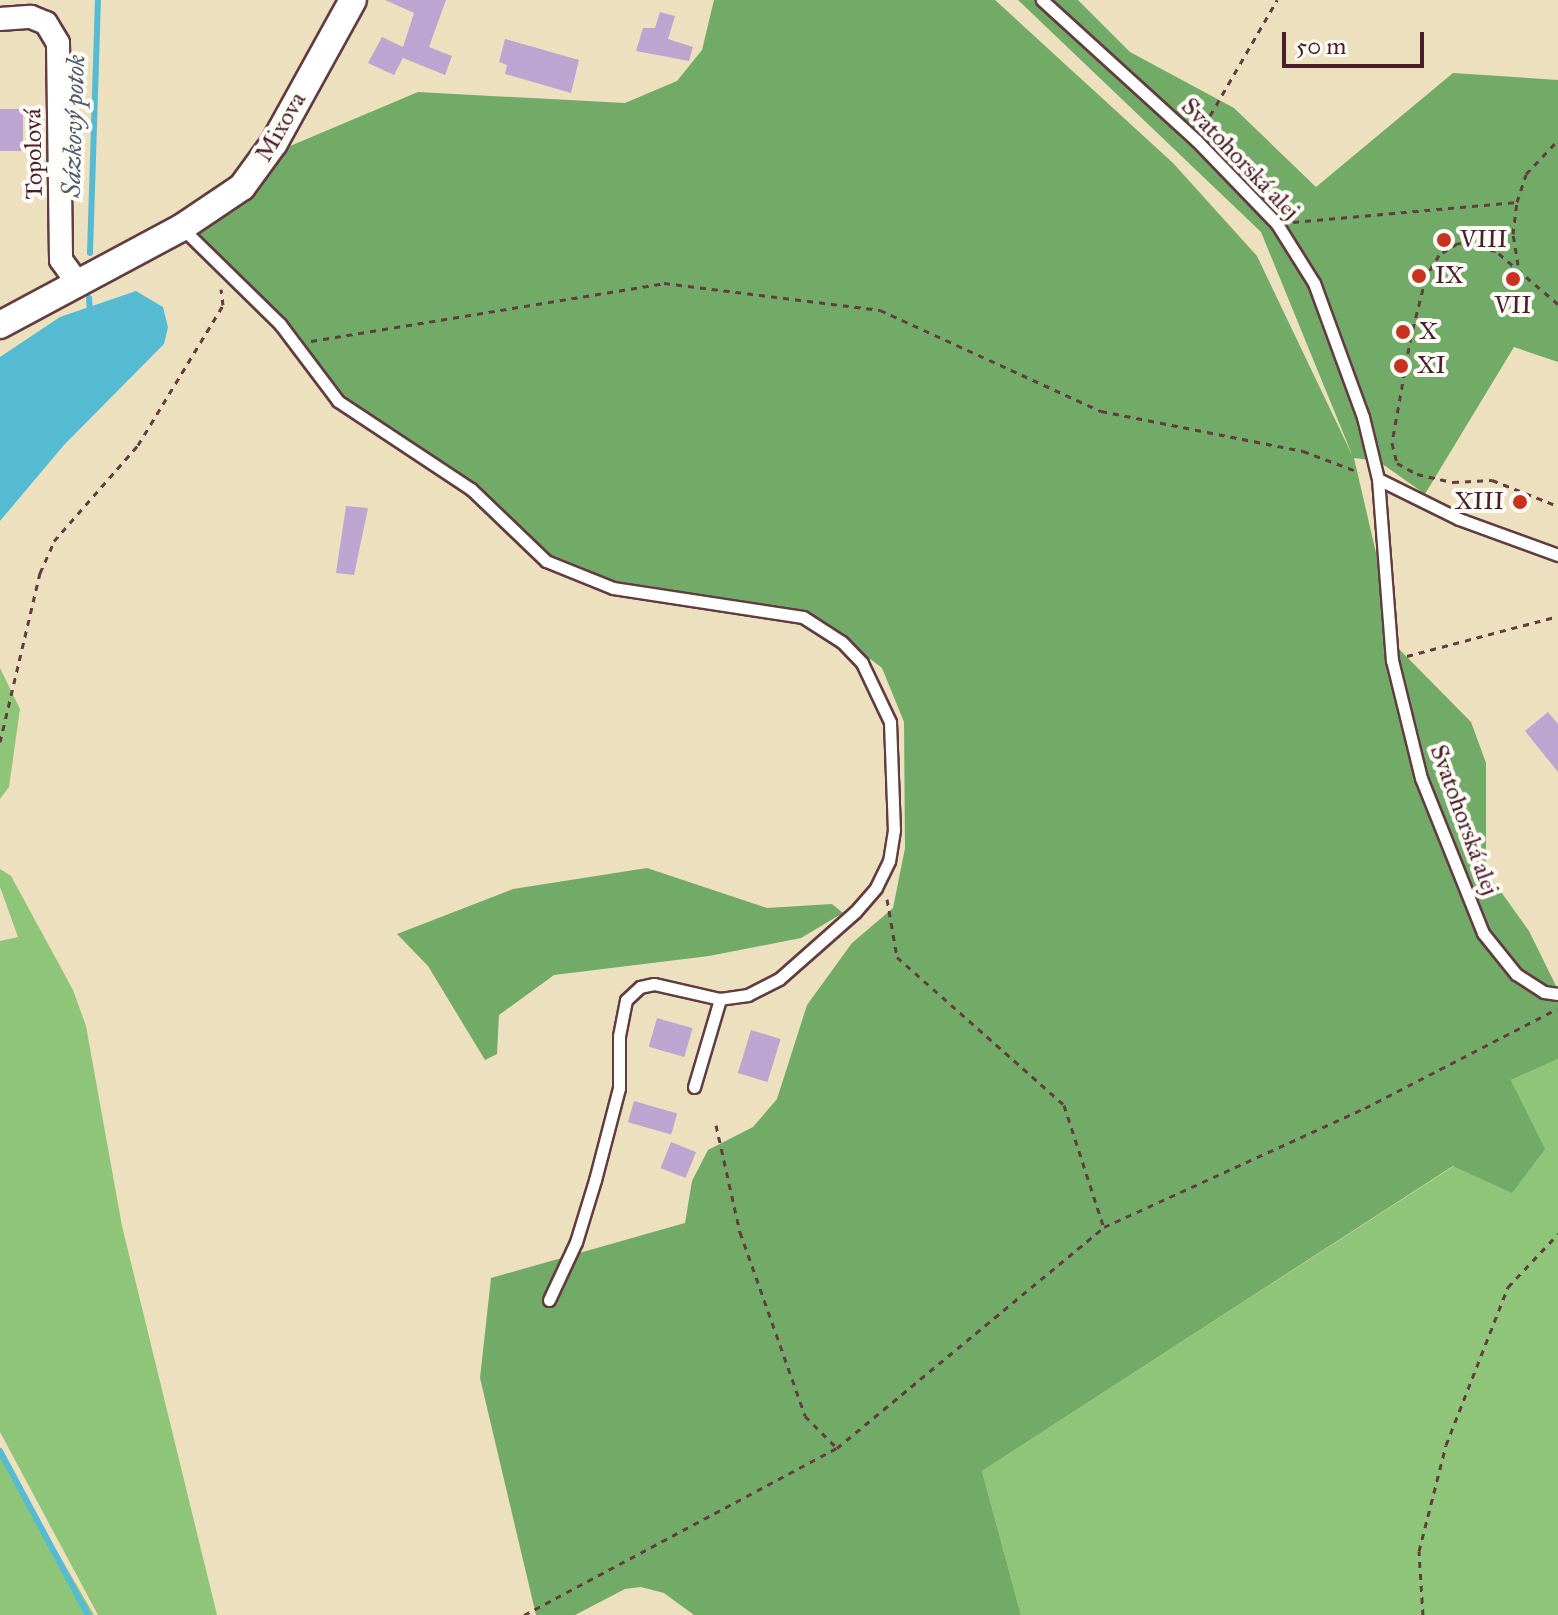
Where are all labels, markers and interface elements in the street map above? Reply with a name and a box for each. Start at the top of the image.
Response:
scale bar [1286,16,1428,66]
text: 50 m [1296,31,1346,61]
water label: Sázkový potok [56,54,92,198]
street label: Mixova [250,87,312,167]
street label: Svatohorská alej [1175,92,1305,226]
street label: Topolová [19,108,49,200]
place label: VIII [1460,226,1508,254]
marker: VIII [1435,231,1453,249]
place label: IX [1435,262,1464,290]
marker: IX [1410,267,1428,285]
marker: VII [1504,270,1522,288]
place label: VII [1494,292,1532,320]
place label: X [1419,318,1438,346]
marker: X [1394,323,1412,341]
place label: XI [1417,352,1446,380]
marker: XI [1392,357,1410,375]
place label: XIII [1455,488,1504,516]
marker: XIII [1511,493,1529,511]
street label: Svatohorská alej [1423,741,1505,899]

